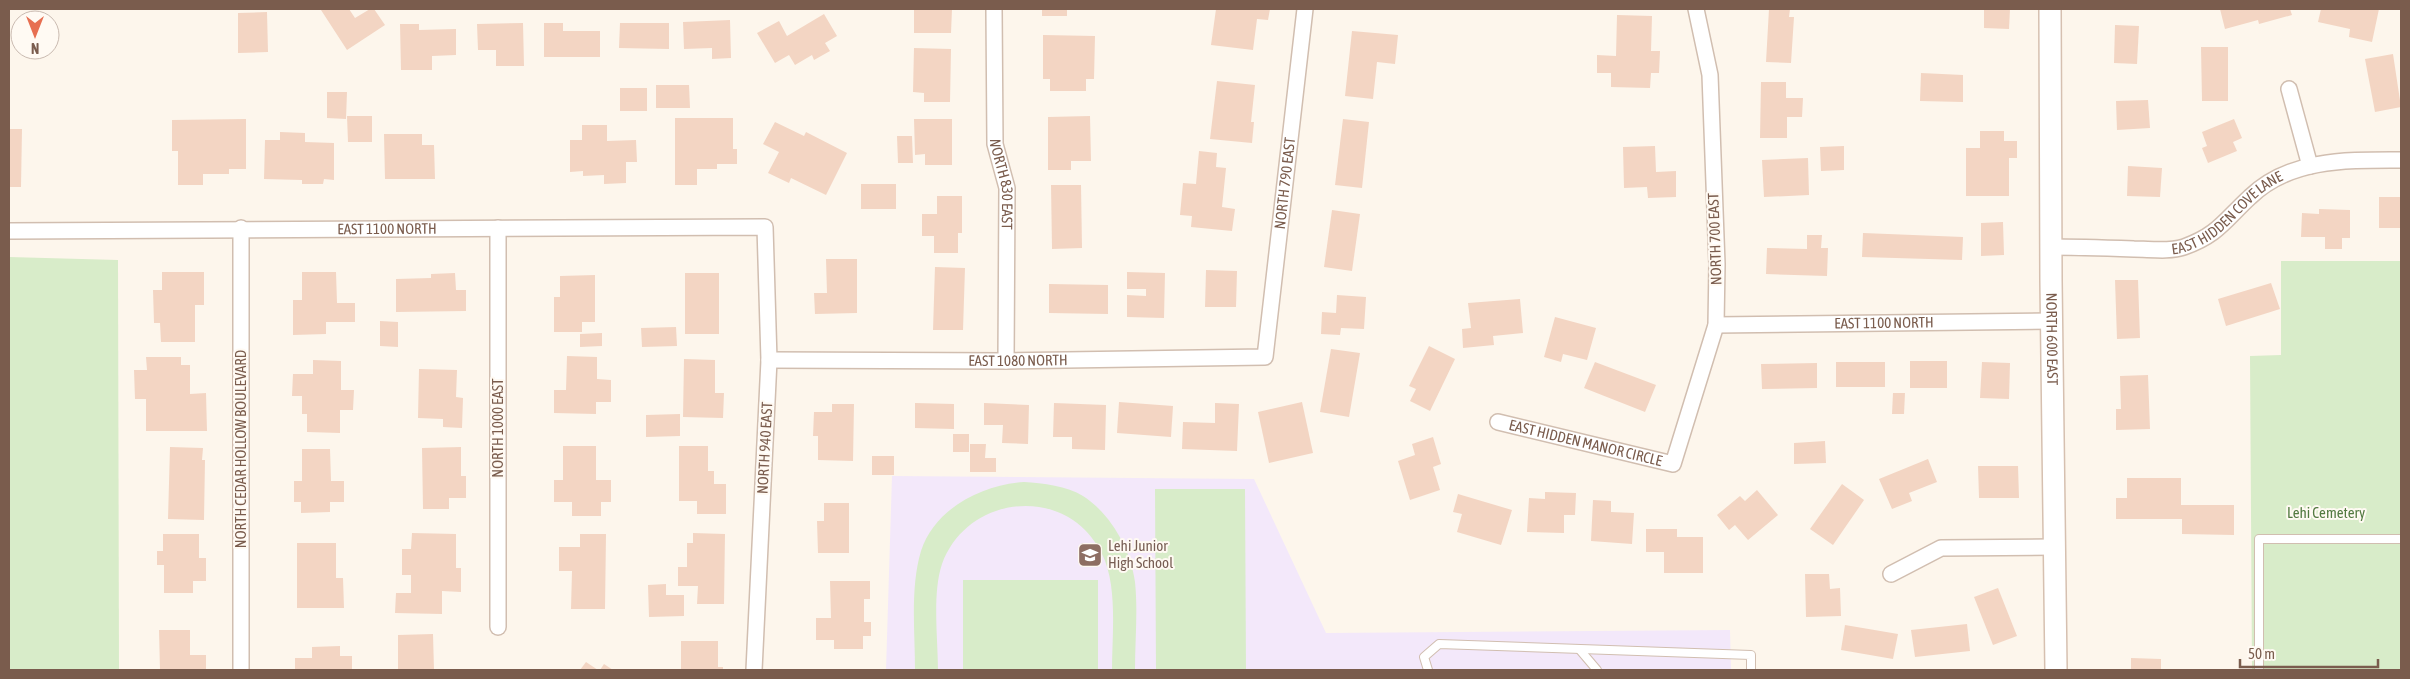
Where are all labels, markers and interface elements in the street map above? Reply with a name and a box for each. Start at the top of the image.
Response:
north arrow [10,10,60,60]
text: N [31,40,39,56]
street label: NORTH 790 EAST [1271,136,1298,230]
street label: NORTH 830 EAST [987,139,1016,230]
street label: EAST HIDDEN COVE LANE [2170,167,2286,257]
street label: NORTH 700 EAST [1704,192,1725,285]
street label: EAST 1100 NORTH [337,220,437,237]
street label: NORTH 600 EAST [2043,293,2061,386]
street label: EAST 1100 NORTH [1834,313,1934,332]
street label: NORTH CEDAR HOLLOW BOULEVARD [232,350,249,548]
street label: EAST 1080 NORTH [968,351,1068,369]
street label: NORTH 1000 EAST [489,378,506,478]
street label: NORTH 940 EAST [754,401,775,495]
street label: EAST HIDDEN MANOR CIRCLE [1507,416,1665,469]
park label: Lehi Cemetery [2287,504,2365,521]
place label: Lehi Junior High School [1108,537,1173,571]
school or university icon: Lehi Junior High School [1077,542,1103,568]
scale bar [2240,636,2378,668]
text: 50 m [2248,645,2275,662]

